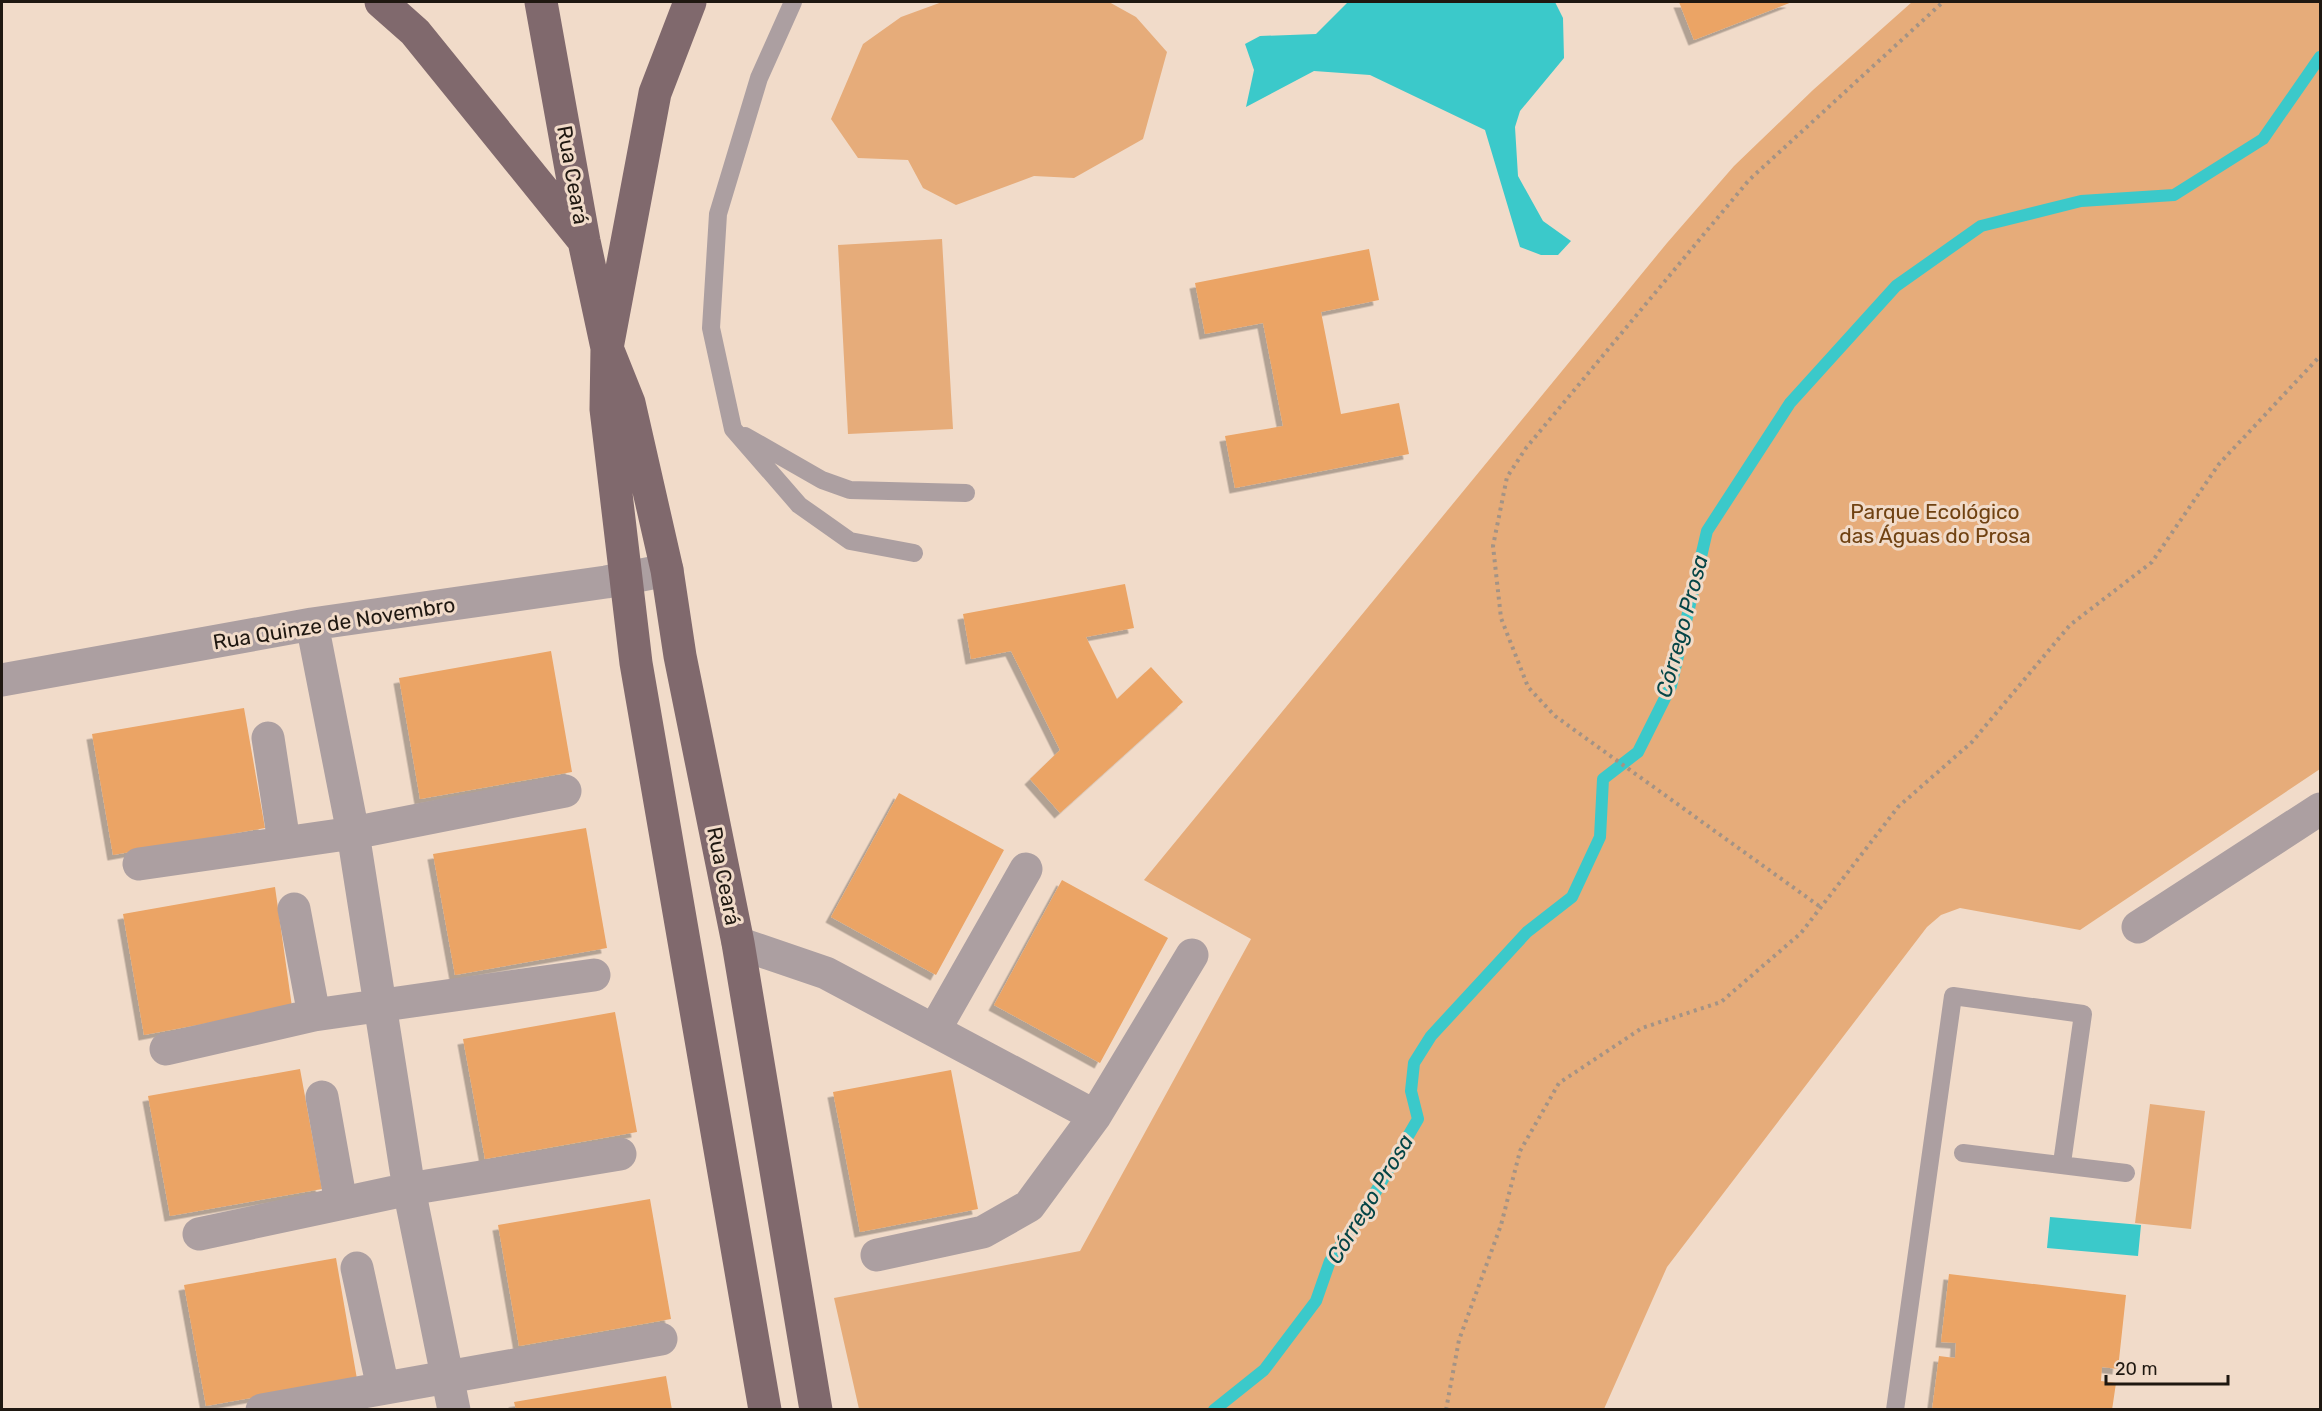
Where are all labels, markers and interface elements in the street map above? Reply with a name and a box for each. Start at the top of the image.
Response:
street label: Rua Ceará [552,124,594,226]
park label: Parque Ecológico das Águas do Prosa [1839,499,2031,548]
water label: Córrego Prosa [1650,552,1714,700]
street label: Rua Quinze de Novembro [211,591,457,655]
street label: Rua Ceará [702,825,746,927]
water label: Córrego Prosa [1321,1129,1419,1269]
scale bar [2106,1348,2228,1386]
text: 20 m [2115,1358,2157,1380]

